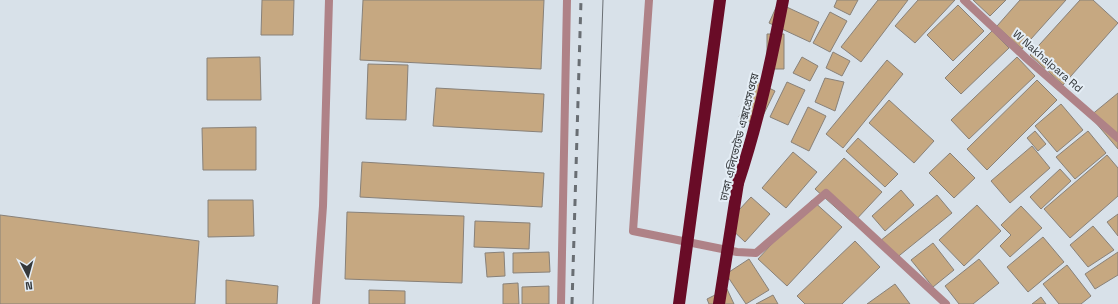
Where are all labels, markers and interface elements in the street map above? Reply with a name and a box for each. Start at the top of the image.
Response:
street label: W Nakhalpara Rd [1010,27,1086,95]
street label: ঢাকা এলিভেটেড এক্সপ্রেসওয়ে [716,72,762,203]
north arrow [8,256,48,296]
text: N [25,279,33,293]

